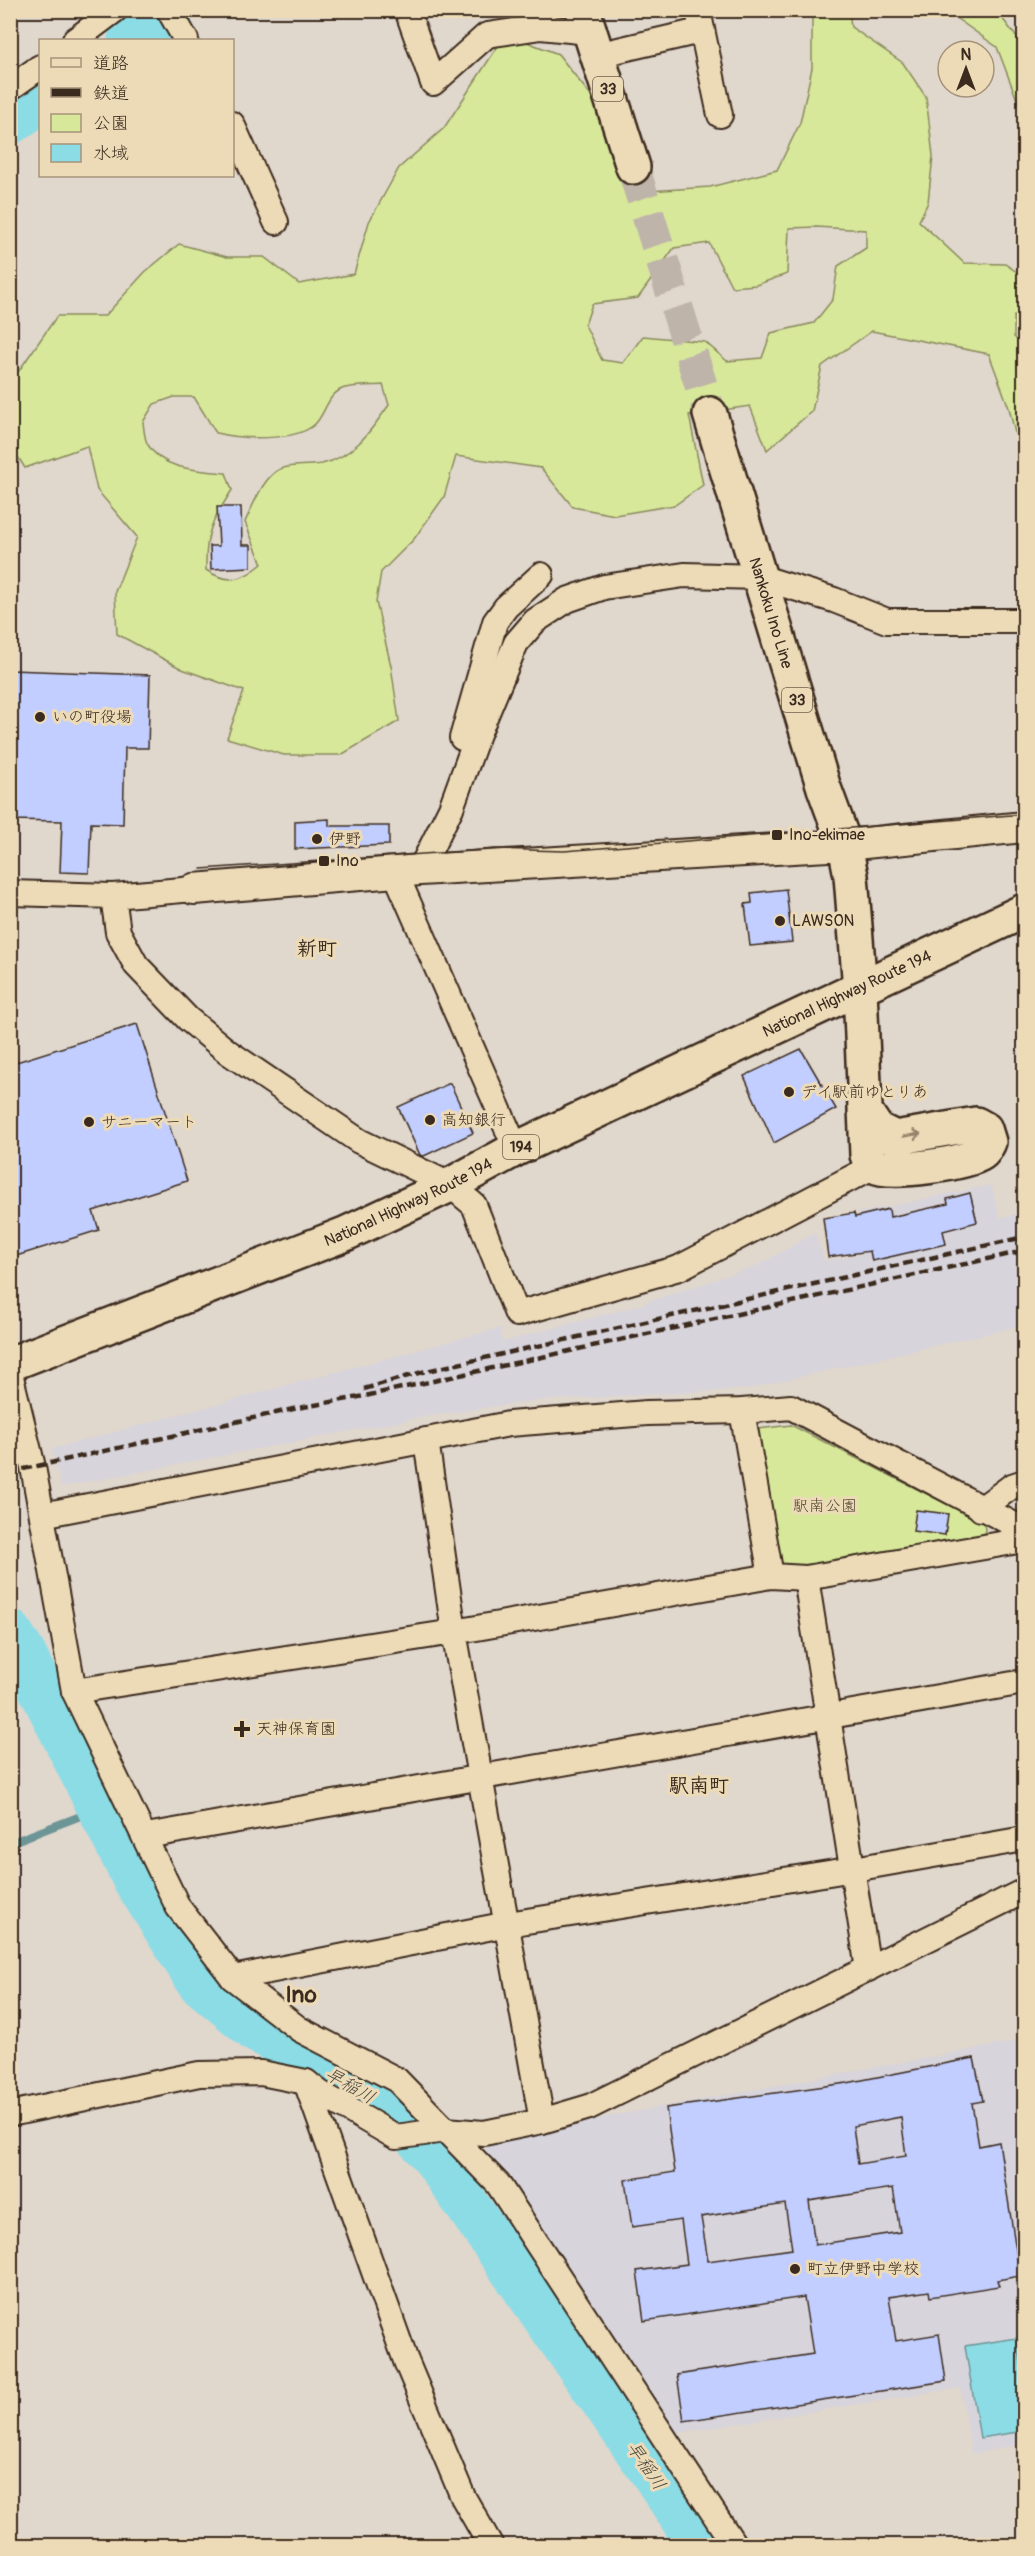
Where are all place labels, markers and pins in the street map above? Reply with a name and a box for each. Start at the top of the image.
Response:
place label: いの町役場 [52,707,132,727]
marker: いの町役場 [33,710,47,724]
place label: Ino-ekimae [789,825,865,845]
marker: Ino-ekimae [770,828,784,842]
place label: 伊野 [329,829,361,849]
marker: 伊野 [310,832,324,846]
place label: Ino [336,851,359,871]
marker: Ino [317,854,331,868]
place label: LAWSON [792,911,854,931]
marker: LAWSON [773,914,787,928]
place label: デイ駅前ゆとりあ [801,1082,928,1102]
marker: デイ駅前ゆとりあ [782,1085,796,1099]
place label: 高知銀行 [442,1110,506,1130]
place label: サニーマート [101,1112,197,1132]
marker: 高知銀行 [423,1113,437,1127]
marker: サニーマート [82,1115,96,1129]
place label: 天神保育園 [256,1719,336,1739]
marker: 天神保育園 [233,1720,251,1738]
place label: 町立伊野中学校 [807,2259,919,2279]
marker: 町立伊野中学校 [788,2262,802,2276]

